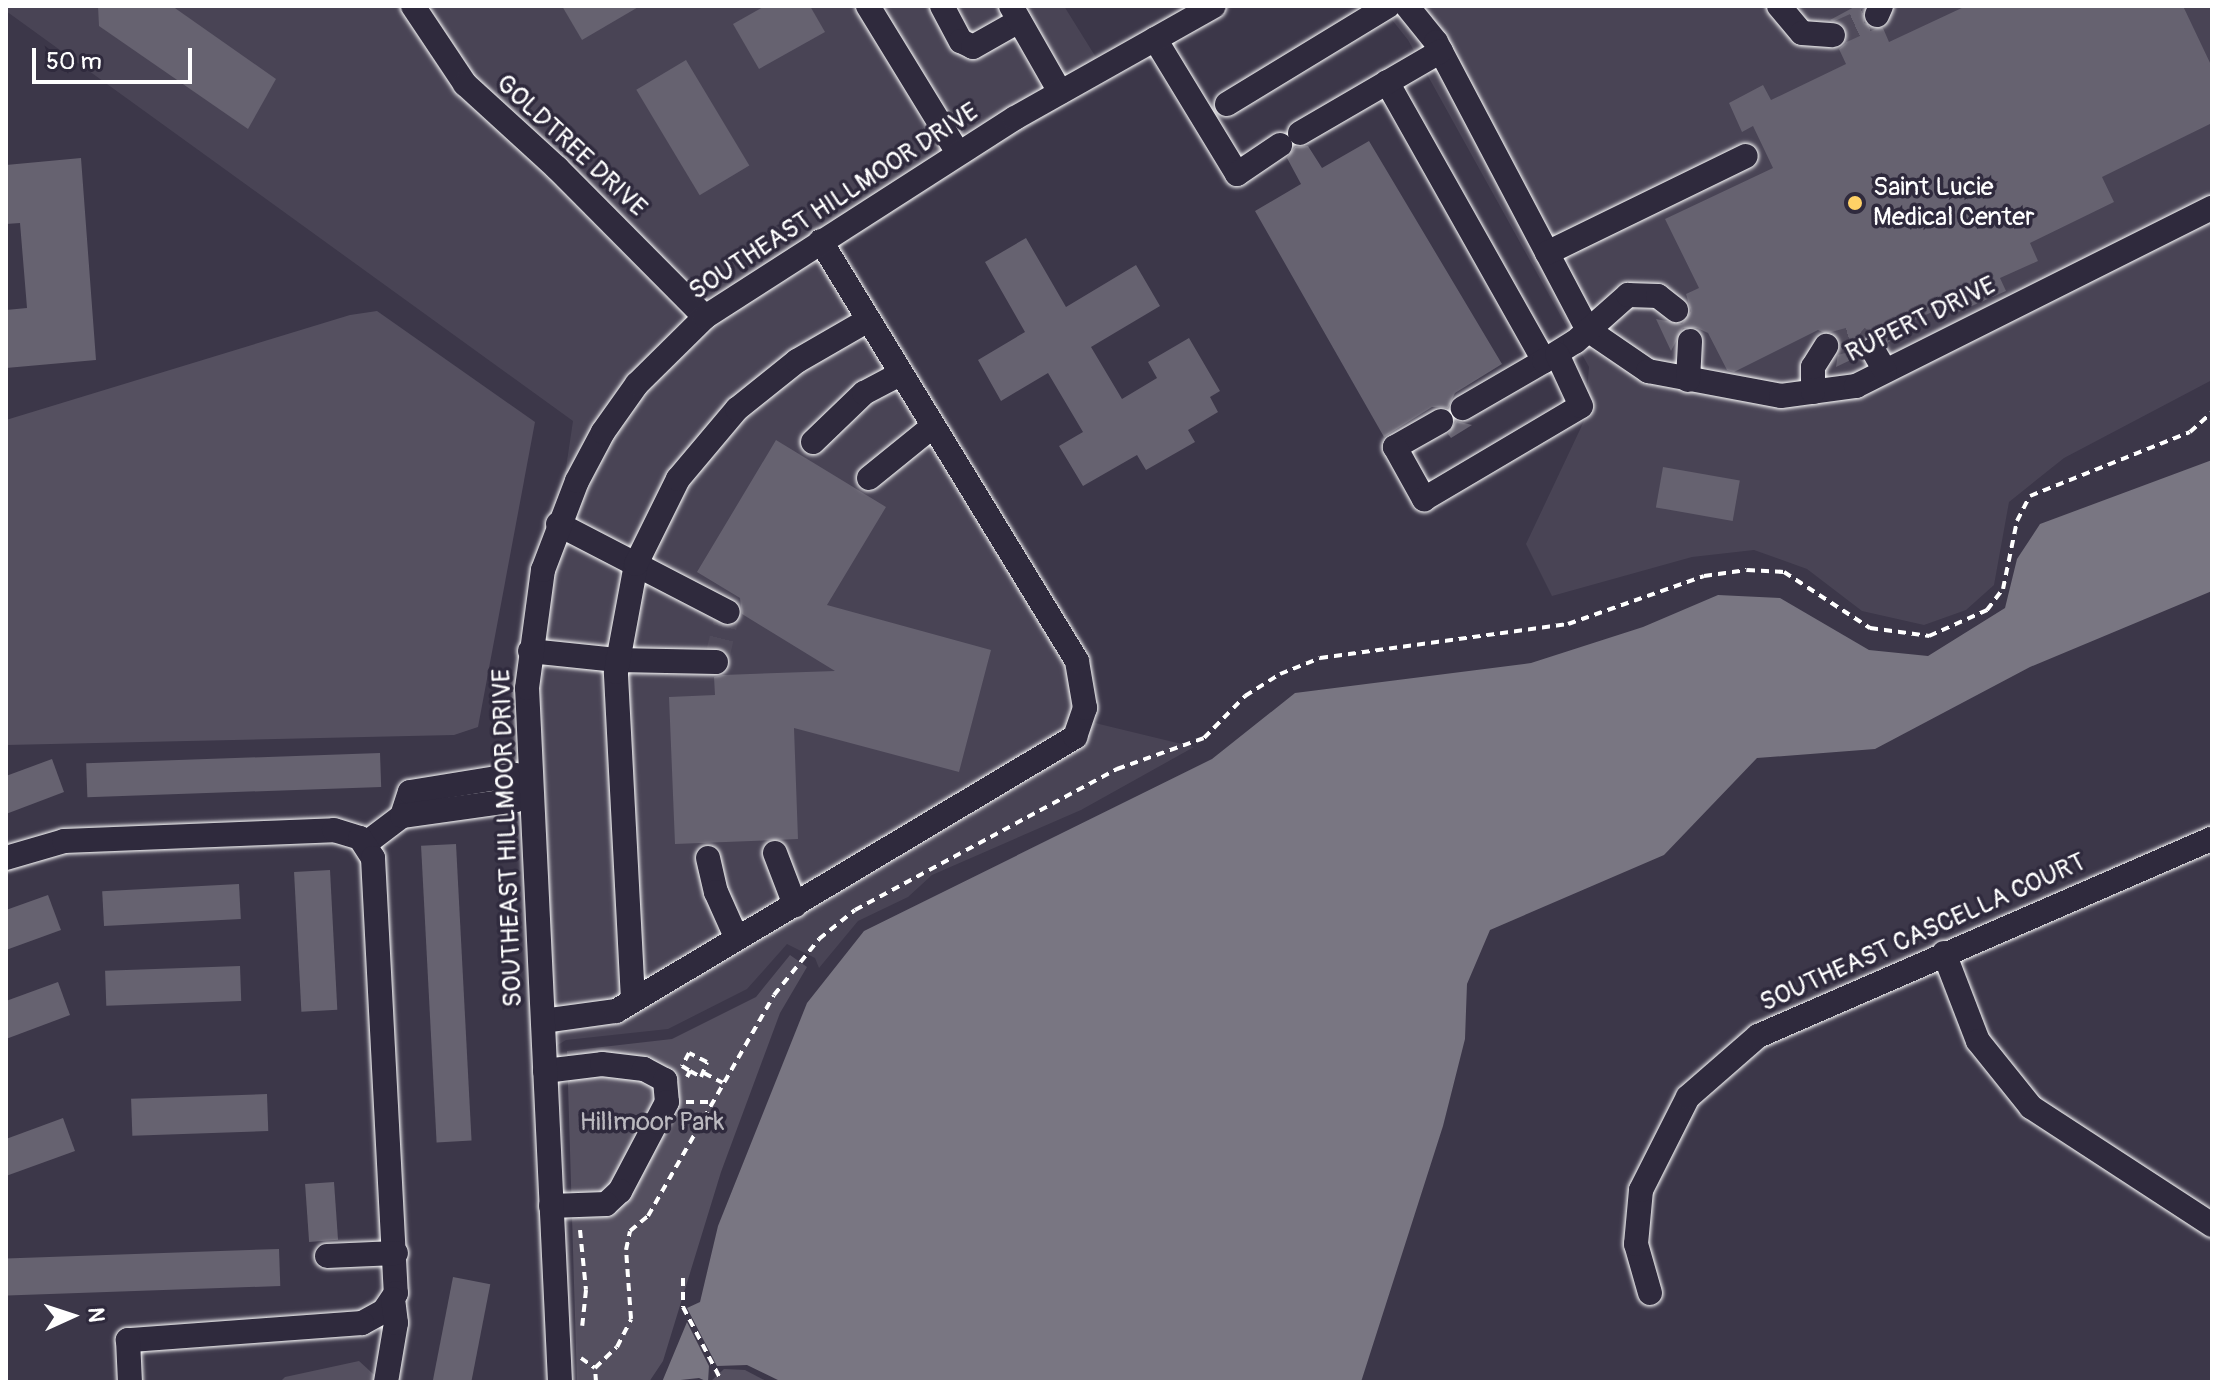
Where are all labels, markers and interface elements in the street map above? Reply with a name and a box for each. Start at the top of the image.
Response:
scale bar [36,32,196,82]
text: 50 m [46,47,102,76]
street label: GOLDTREE DRIVE [489,68,653,224]
street label: SOUTHEAST HILLMOOR DRIVE [683,97,985,307]
place label: Saint Lucie Medical Center [1873,172,2034,234]
marker: Saint Lucie Medical Center [1844,192,1866,214]
street label: RUPERT DRIVE [1841,270,2001,370]
street label: SOUTHEAST HILLMOOR DRIVE [486,668,530,1008]
street label: SOUTHEAST CASCELLA COURT [1755,847,2091,1019]
park label: Hillmoor Park [580,1107,724,1139]
north arrow [32,1276,112,1356]
text: N [82,1307,110,1323]

